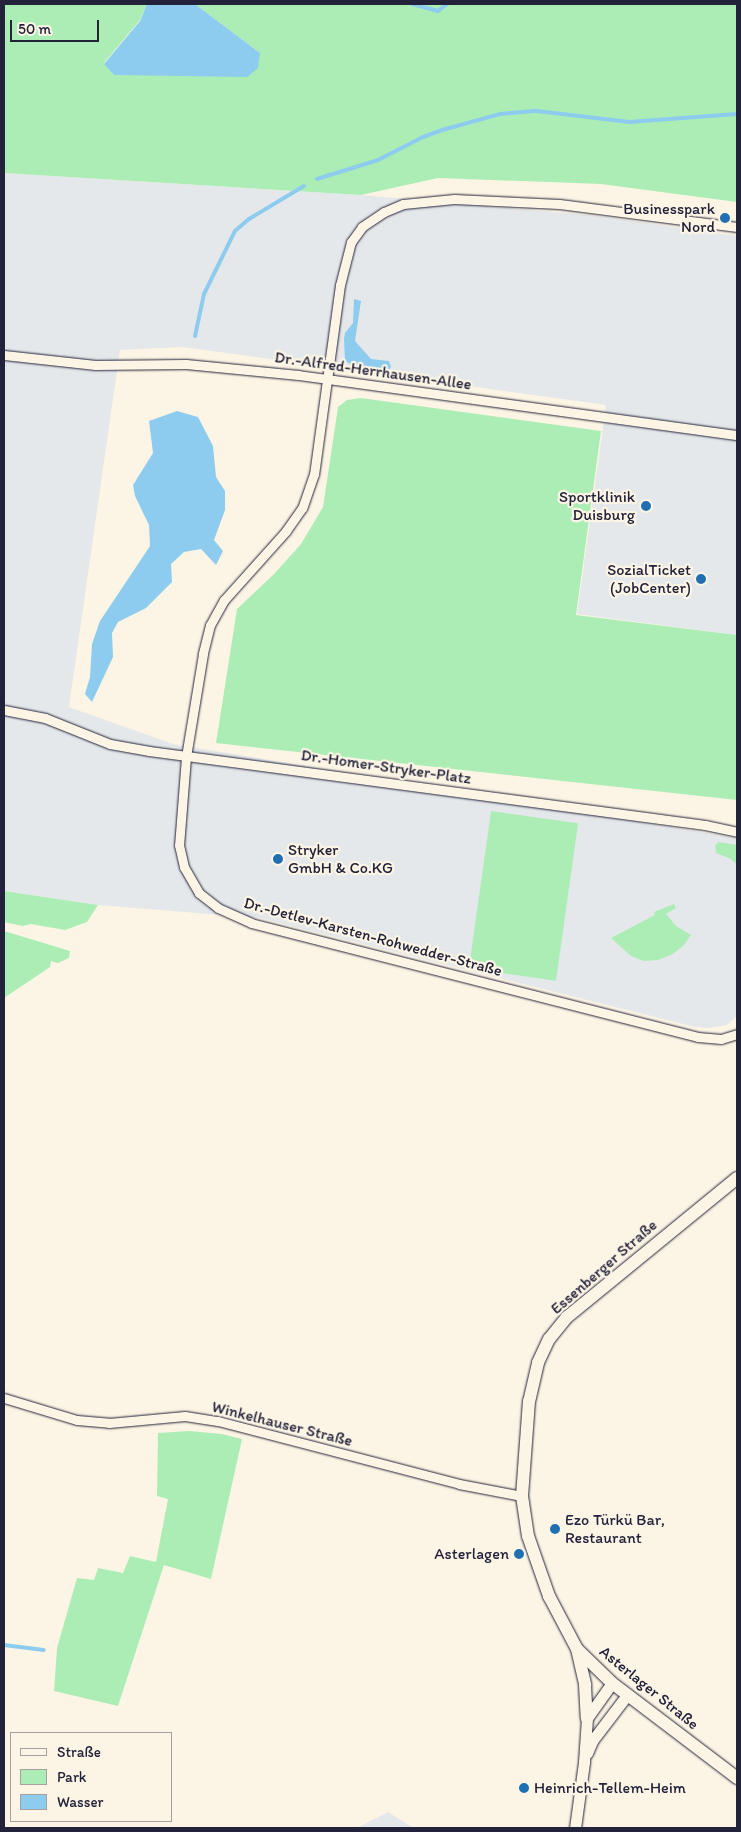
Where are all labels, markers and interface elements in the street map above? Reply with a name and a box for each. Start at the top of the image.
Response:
scale bar [12,10,101,42]
text: 50 m [18,20,51,38]
place label: Businesspark Nord [623,199,715,237]
marker: Businesspark Nord [719,212,731,224]
street label: Dr.-Alfred-Herrhausen-Allee [273,348,473,394]
place label: Sportklinik Duisburg [559,487,635,525]
marker: Sportklinik Duisburg [639,499,653,513]
place label: SozialTicket (JobCenter) [607,560,691,598]
marker: SozialTicket (JobCenter) [695,573,707,585]
street label: Dr.-Homer-Stryker-Platz [300,746,472,788]
place label: Stryker GmbH & Co.KG [288,840,393,878]
marker: Stryker GmbH & Co.KG [272,853,284,865]
street label: Dr.-Detlev-Karsten-Rohwedder-Straße [242,893,504,981]
street label: Essenberger Straße [547,1216,661,1318]
street label: Winkelhauser Straße [210,1397,354,1451]
place label: Ezo Türkü Bar, Restaurant [565,1510,665,1548]
marker: Ezo Türkü Bar, Restaurant [549,1523,561,1535]
place label: Asterlagen [434,1544,509,1564]
marker: Asterlagen [513,1548,525,1560]
street label: Asterlager Straße [595,1642,703,1734]
legend [10,1732,172,1822]
text: Straße [57,1743,101,1761]
text: Park [57,1768,87,1786]
place label: Heinrich-Tellem-Heim [534,1778,686,1798]
marker: Heinrich-Tellem-Heim [518,1782,530,1794]
text: Wasser [57,1793,104,1811]

